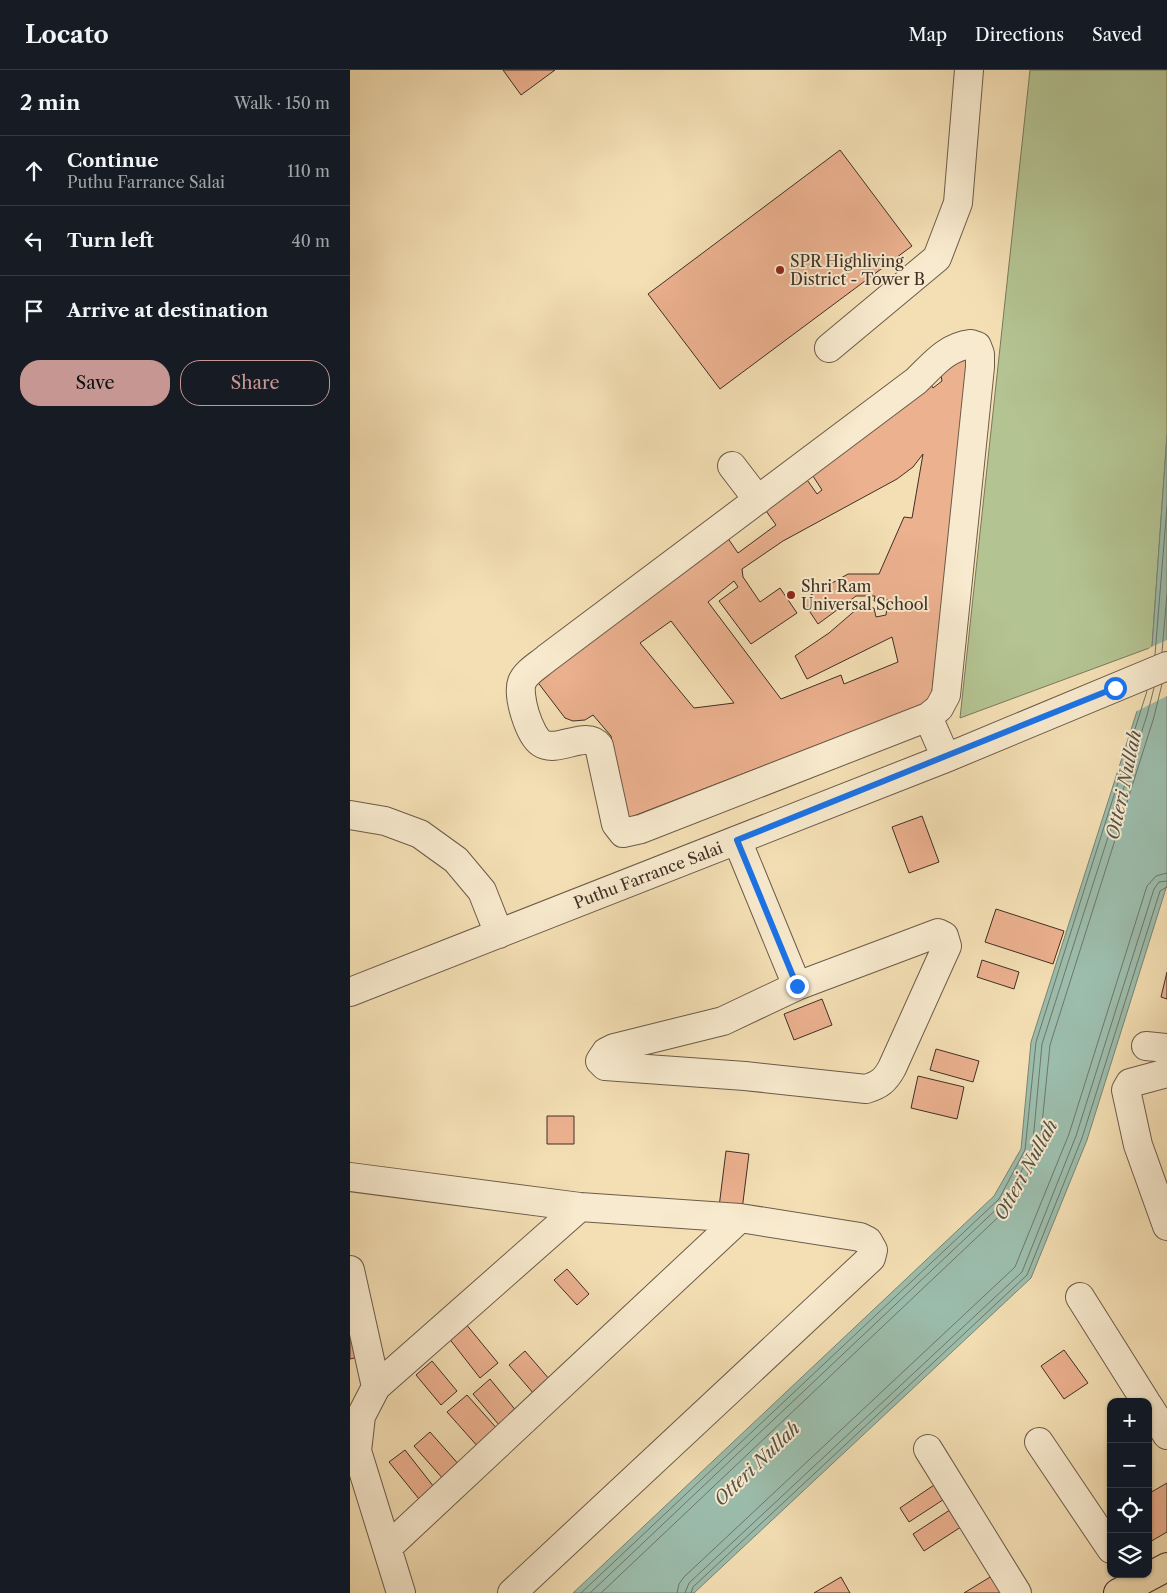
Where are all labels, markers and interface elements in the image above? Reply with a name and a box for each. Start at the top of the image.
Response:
text: Locato [25,20,109,49]
text: Map [908,24,947,46]
text: Directions [975,24,1064,46]
text: Saved [1092,24,1142,46]
text: 2 min [20,90,80,115]
text: Walk · 150 m [234,93,330,113]
text: Continue [67,149,159,172]
icon: ahead [20,157,48,185]
text: 110 m [287,161,330,181]
text: Puthu Farrance Salai [67,172,225,192]
icon: left [20,227,48,255]
text: Turn left [67,229,154,252]
text: 40 m [291,231,330,251]
place label: SPR Highliving District - Tower B [790,251,925,289]
marker: SPR Highliving District - Tower B [774,264,786,276]
icon: arrive [20,297,48,325]
text: Arrive at destination [67,299,268,322]
button: Save [20,360,170,406]
button: Share [180,360,330,406]
place label: Shri Ram Universal School [801,576,929,614]
marker: Shri Ram Universal School [785,589,797,601]
route start [1104,677,1127,700]
water label: Otteri Nullah [1102,728,1146,842]
street label: Puthu Farrance Salai [571,837,725,913]
route end [786,975,809,998]
water label: Otteri Nullah [989,1116,1063,1224]
map controls [1107,1398,1152,1578]
button: + [1107,1398,1152,1443]
water label: Otteri Nullah [709,1417,805,1511]
button: − [1107,1443,1152,1488]
button: locate [1107,1488,1152,1533]
button: layers [1107,1533,1152,1578]

